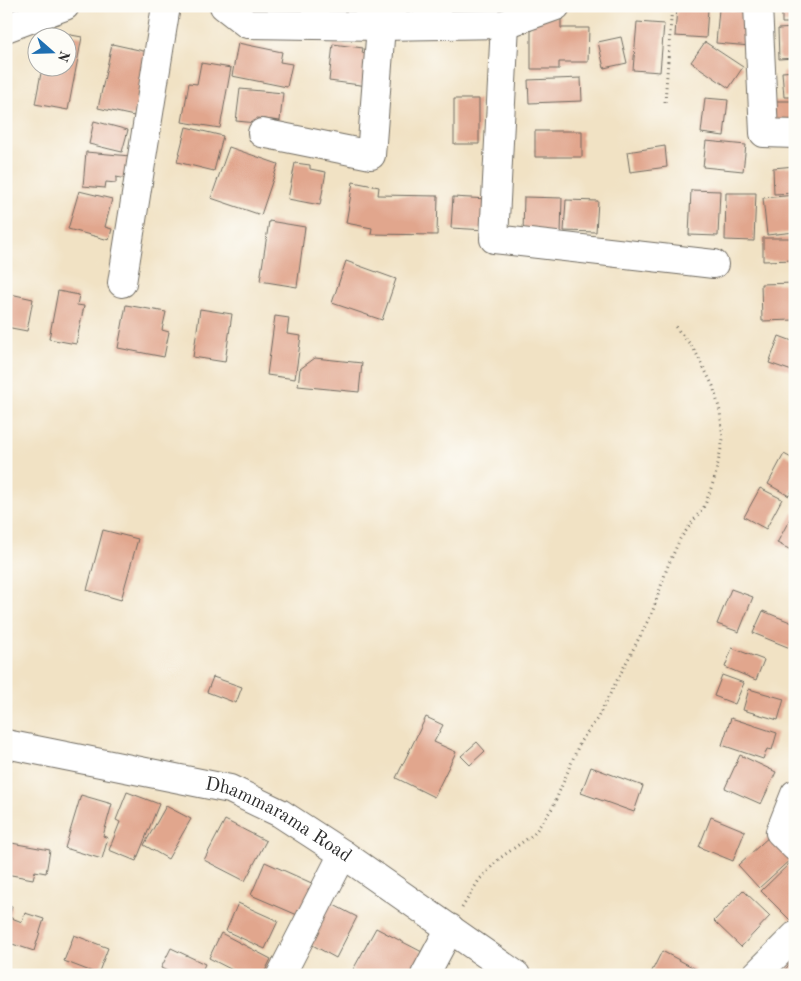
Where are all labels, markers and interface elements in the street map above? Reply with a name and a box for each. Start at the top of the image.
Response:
north arrow [28,28,78,78]
text: N [55,49,72,64]
street label: Dhammarama Road [203,775,355,866]

